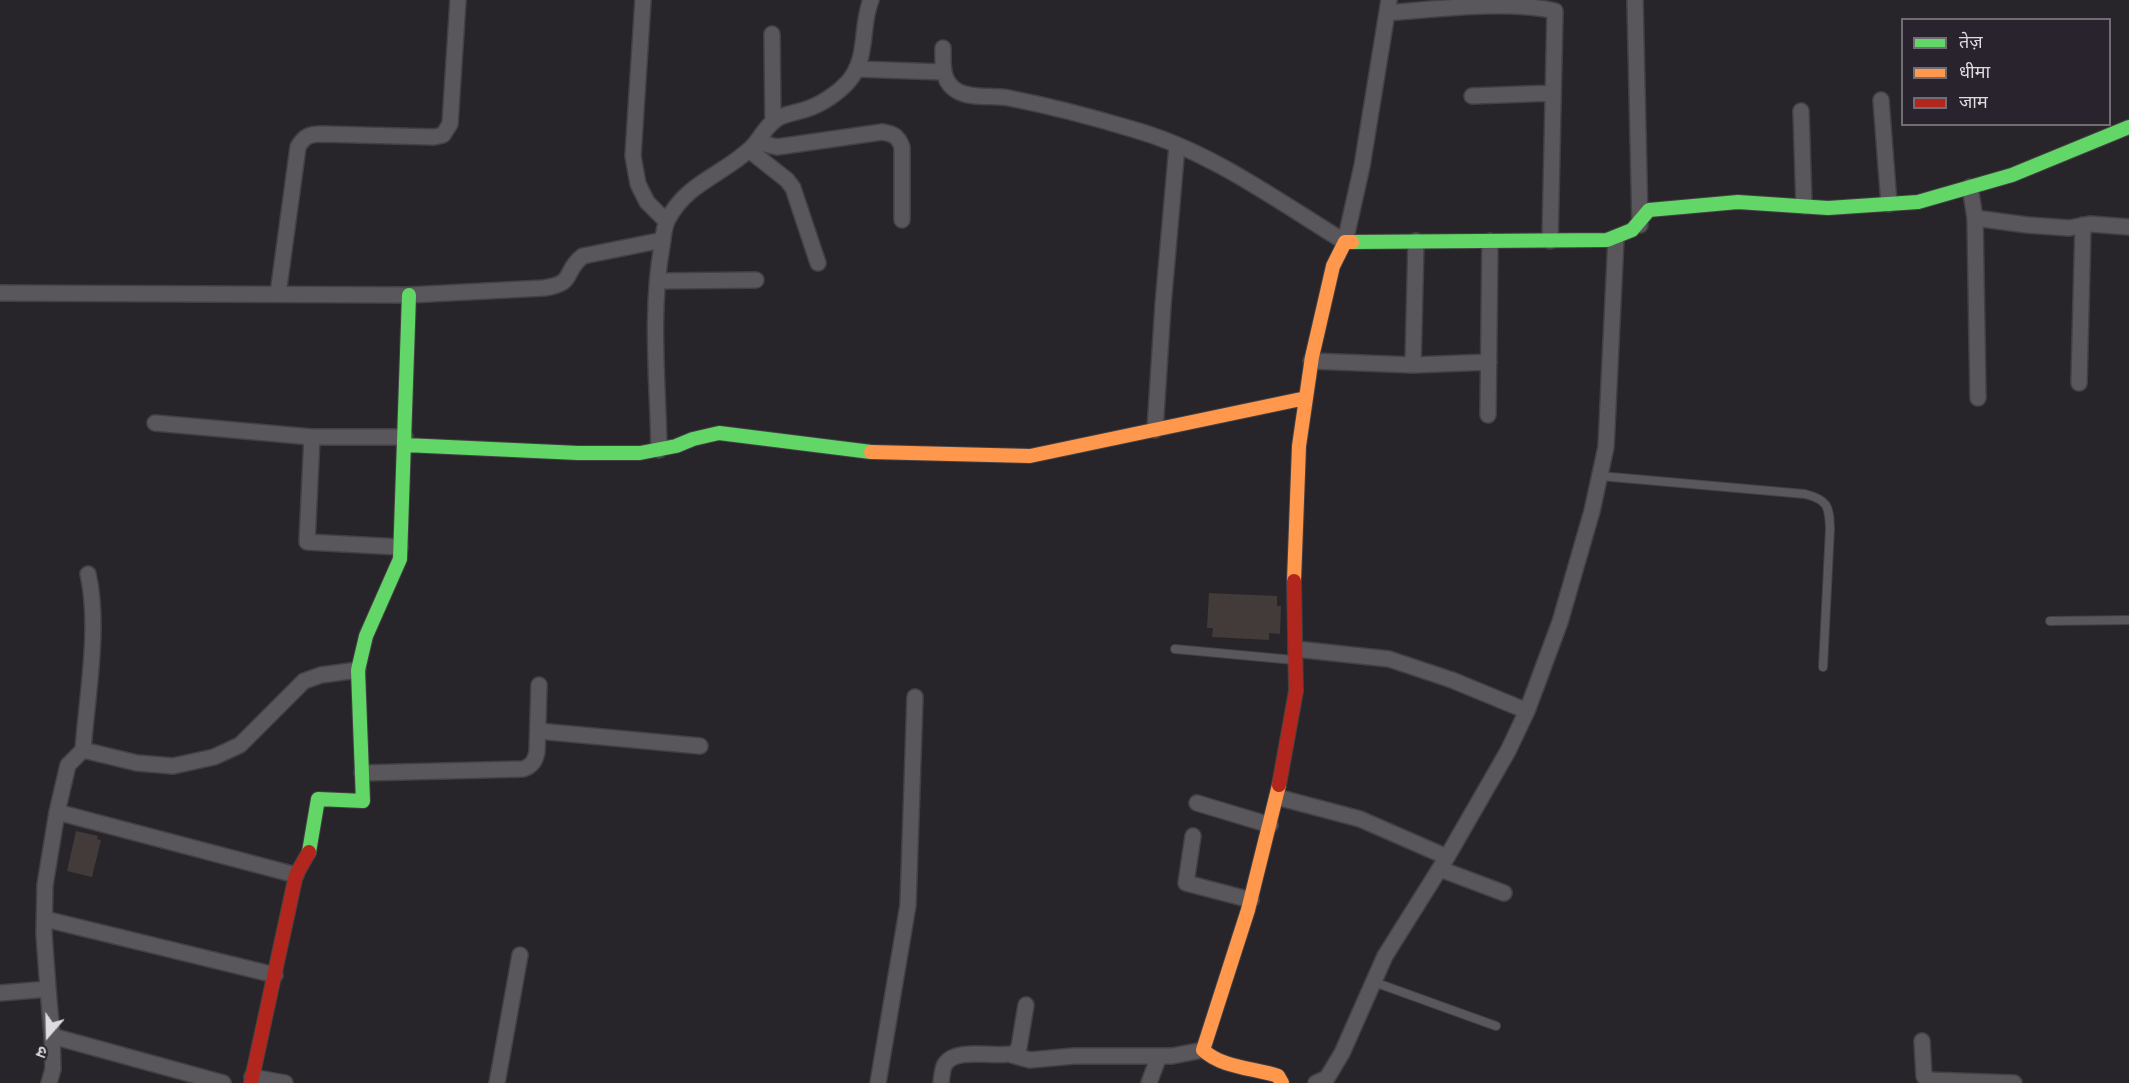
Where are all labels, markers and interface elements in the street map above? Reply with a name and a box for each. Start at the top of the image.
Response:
legend [1901,18,2111,126]
text: तेज़ [1959,31,1983,53]
text: धीमा [1959,61,1990,83]
text: जाम [1959,91,1988,113]
north arrow [18,1005,78,1065]
text: उ [34,1042,49,1063]

